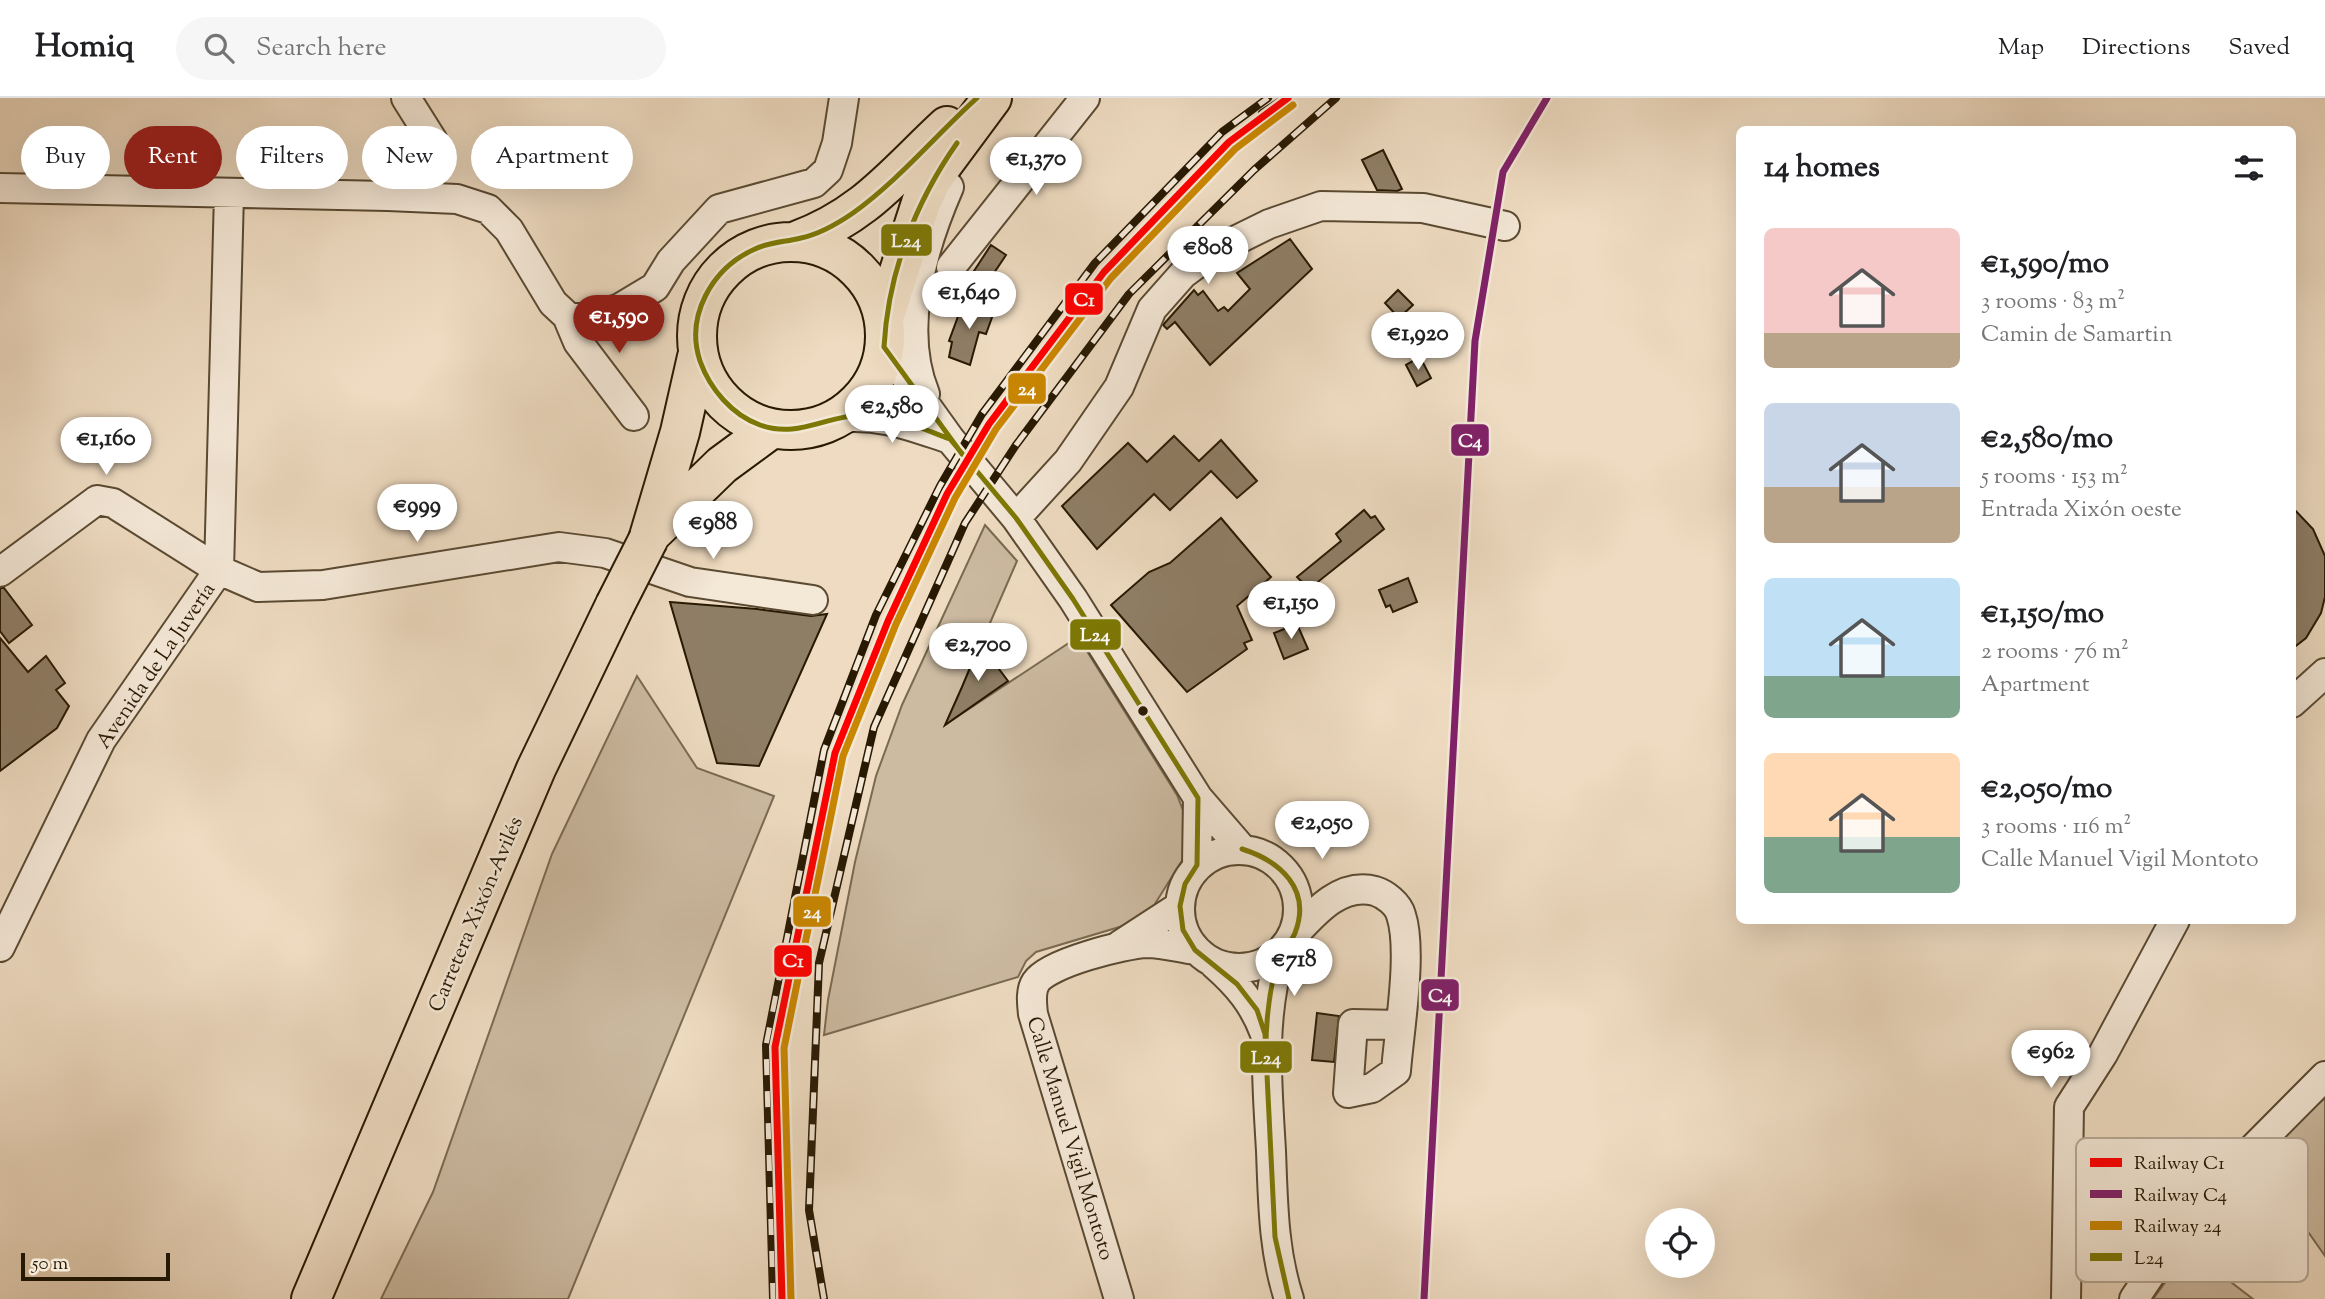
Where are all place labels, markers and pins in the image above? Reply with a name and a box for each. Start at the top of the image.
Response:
pin: €1,370 [979,138,1093,197]
pin: €808 [1167,226,1249,286]
pin: €1,640 [912,272,1026,331]
pin: €1,590 [562,296,676,355]
pin: €1,920 [1361,313,1475,372]
pin: €2,580 [835,386,949,445]
pin: €1,160 [49,418,163,477]
pin: €999 [376,484,458,544]
pin: €988 [672,502,754,561]
pin: €1,150 [1234,582,1348,641]
pin: €2,700 [921,624,1035,683]
unlabelled marker [1136,704,1150,718]
pin: €2,050 [1265,802,1379,861]
pin: €718 [1253,939,1335,998]
pin: €962 [2010,1030,2092,1090]

